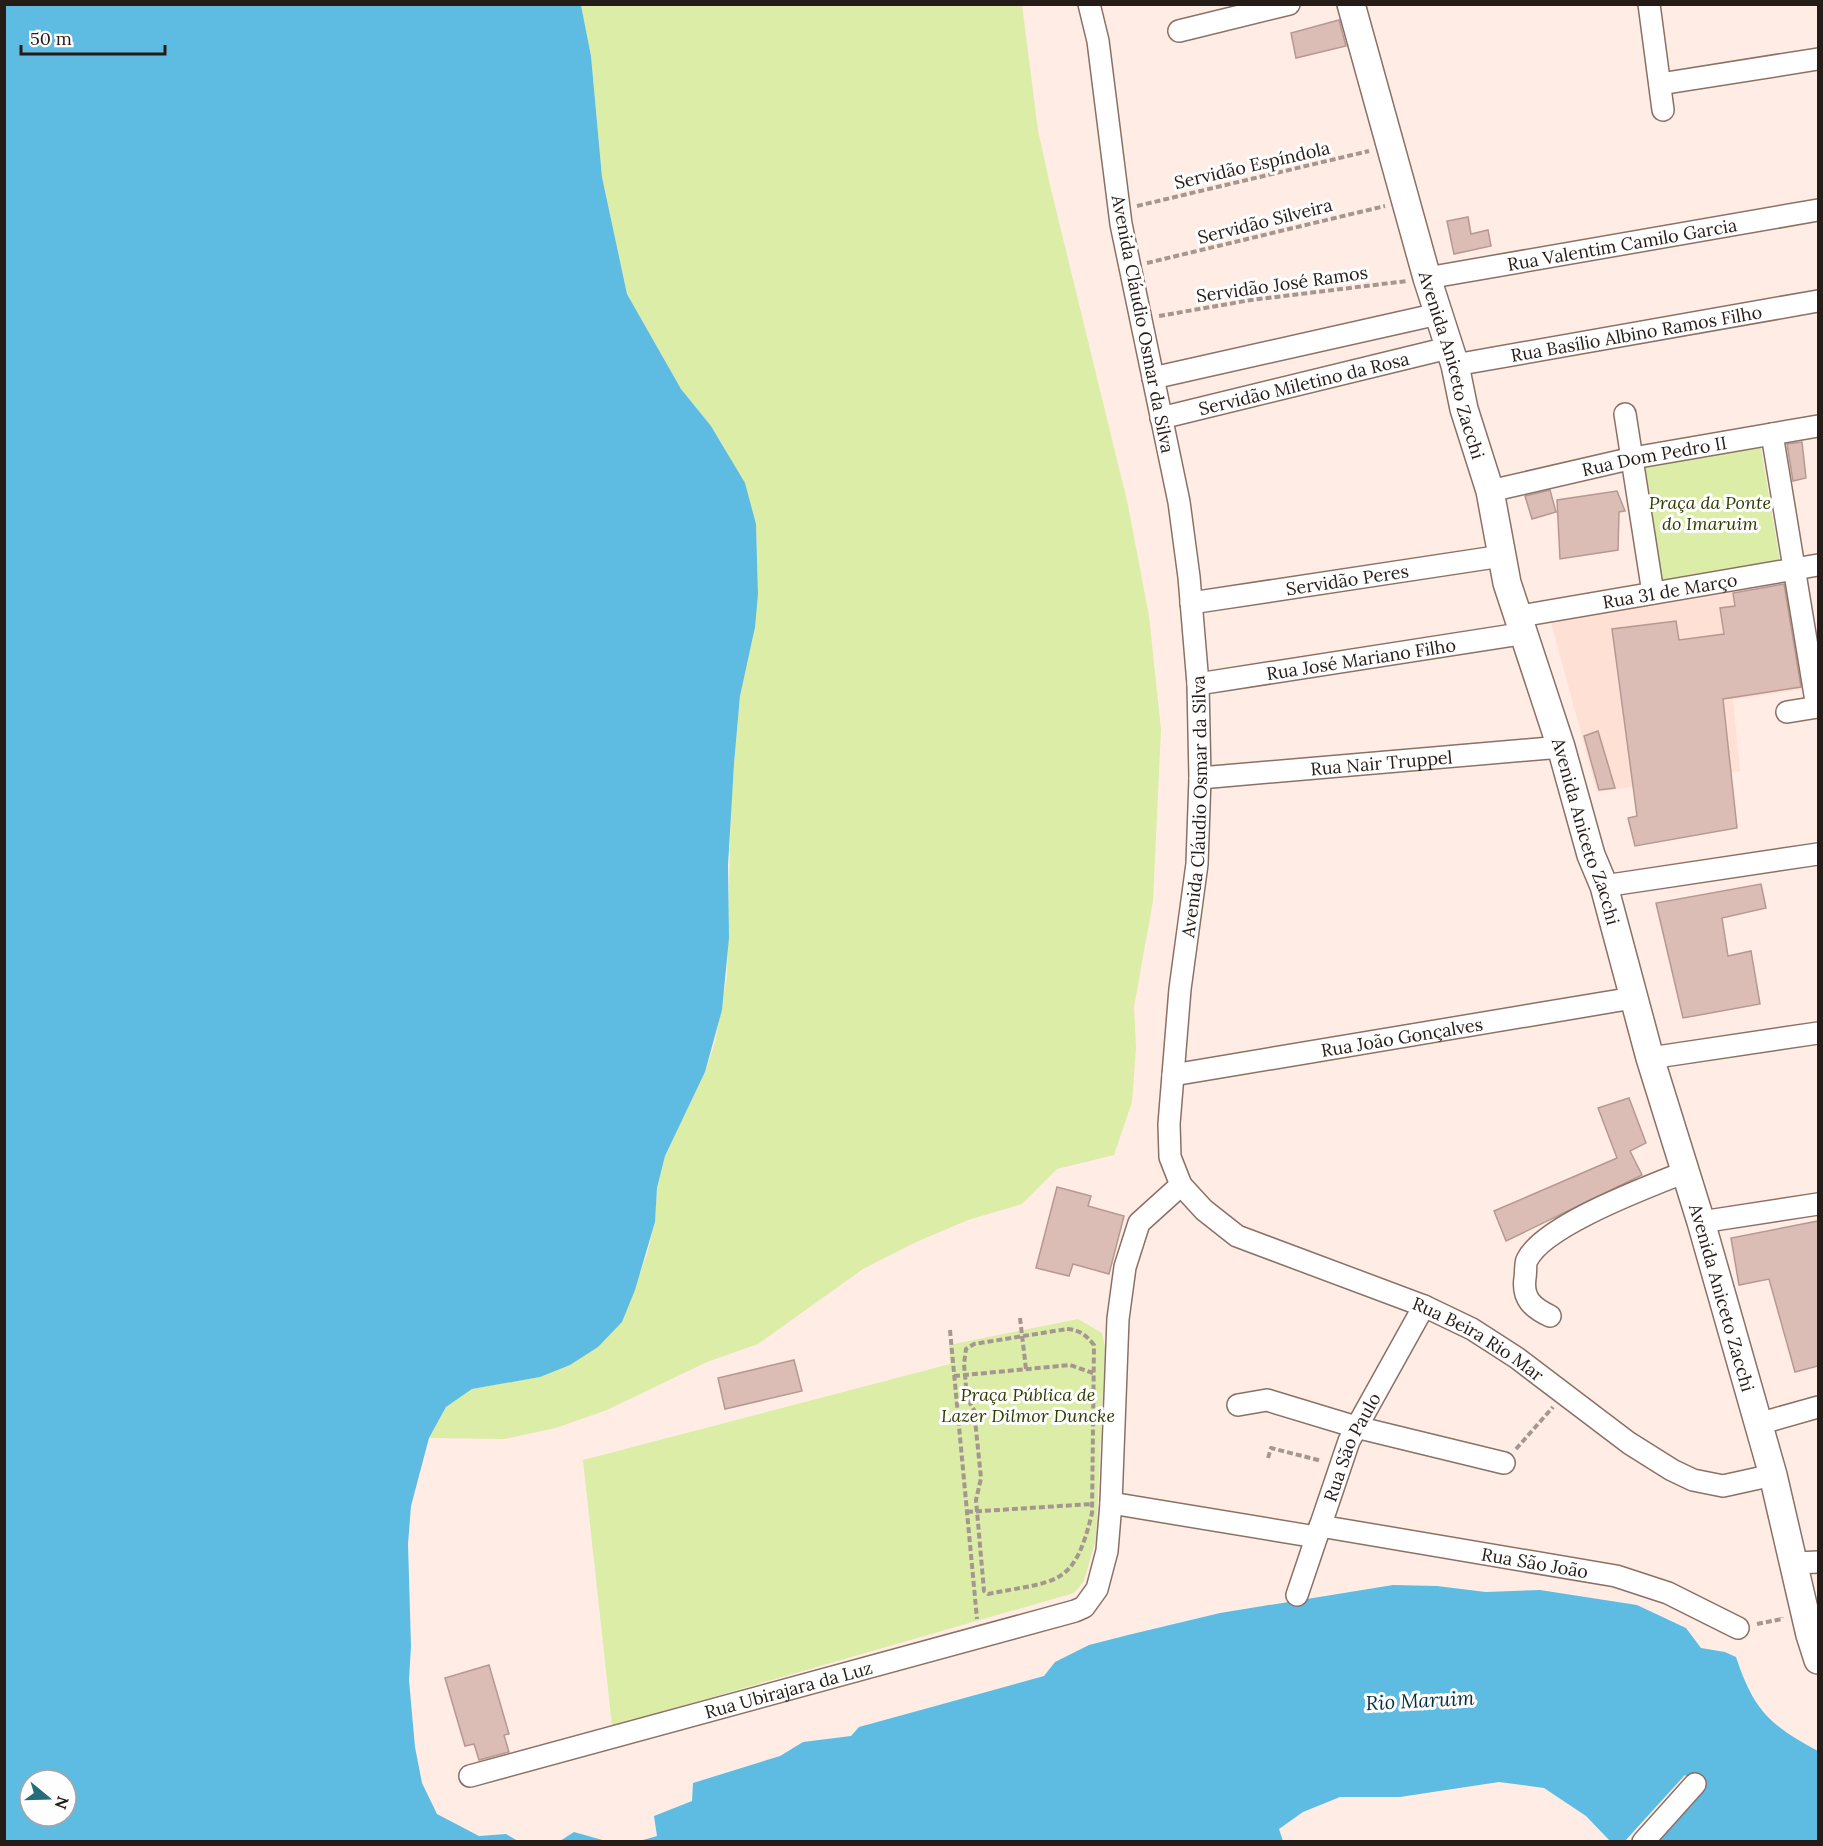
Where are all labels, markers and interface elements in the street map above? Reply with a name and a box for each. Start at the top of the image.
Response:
scale bar [21,18,165,56]
text: 50 m [30,27,72,50]
street label: Servidão Espíndola [1172,136,1332,194]
street label: Avenida Cláudio Osmar da Silva [1106,192,1179,455]
street label: Servidão Silveira [1195,193,1335,249]
street label: Rua Valentim Camilo Garcia [1505,213,1739,275]
street label: Servidão José Ramos [1195,261,1369,307]
street label: Avenida Aniceto Zacchi [1414,268,1491,462]
street label: Rua Basílio Albino Ramos Filho [1509,300,1764,366]
street label: Servidão Miletino da Rosa [1196,346,1411,420]
street label: Rua Dom Pedro II [1579,431,1728,481]
park label: Praça da Ponte do Imaruim [1649,491,1771,535]
street label: Servidão Peres [1284,559,1410,600]
street label: Rua 31 de Março [1601,568,1739,613]
street label: Rua José Mariano Filho [1265,633,1457,685]
street label: Avenida Cláudio Osmar da Silva [1175,675,1212,940]
street label: Avenida Aniceto Zacchi [1547,734,1625,927]
street label: Rua Nair Truppel [1309,745,1453,780]
street label: Rua João Gonçalves [1319,1012,1484,1062]
street label: Avenida Aniceto Zacchi [1684,1200,1760,1394]
street label: Rua Beira Rio Mar [1409,1291,1549,1386]
park label: Praça Pública de Lazer Dilmor Duncke [941,1383,1115,1427]
street label: Rua São Paulo [1318,1388,1385,1504]
street label: Rua São João [1480,1542,1590,1583]
street label: Rua Ubirajara da Luz [702,1655,875,1723]
water label: Rio Maruim [1365,1685,1475,1715]
north arrow [18,1768,78,1828]
text: N [51,1794,74,1812]

